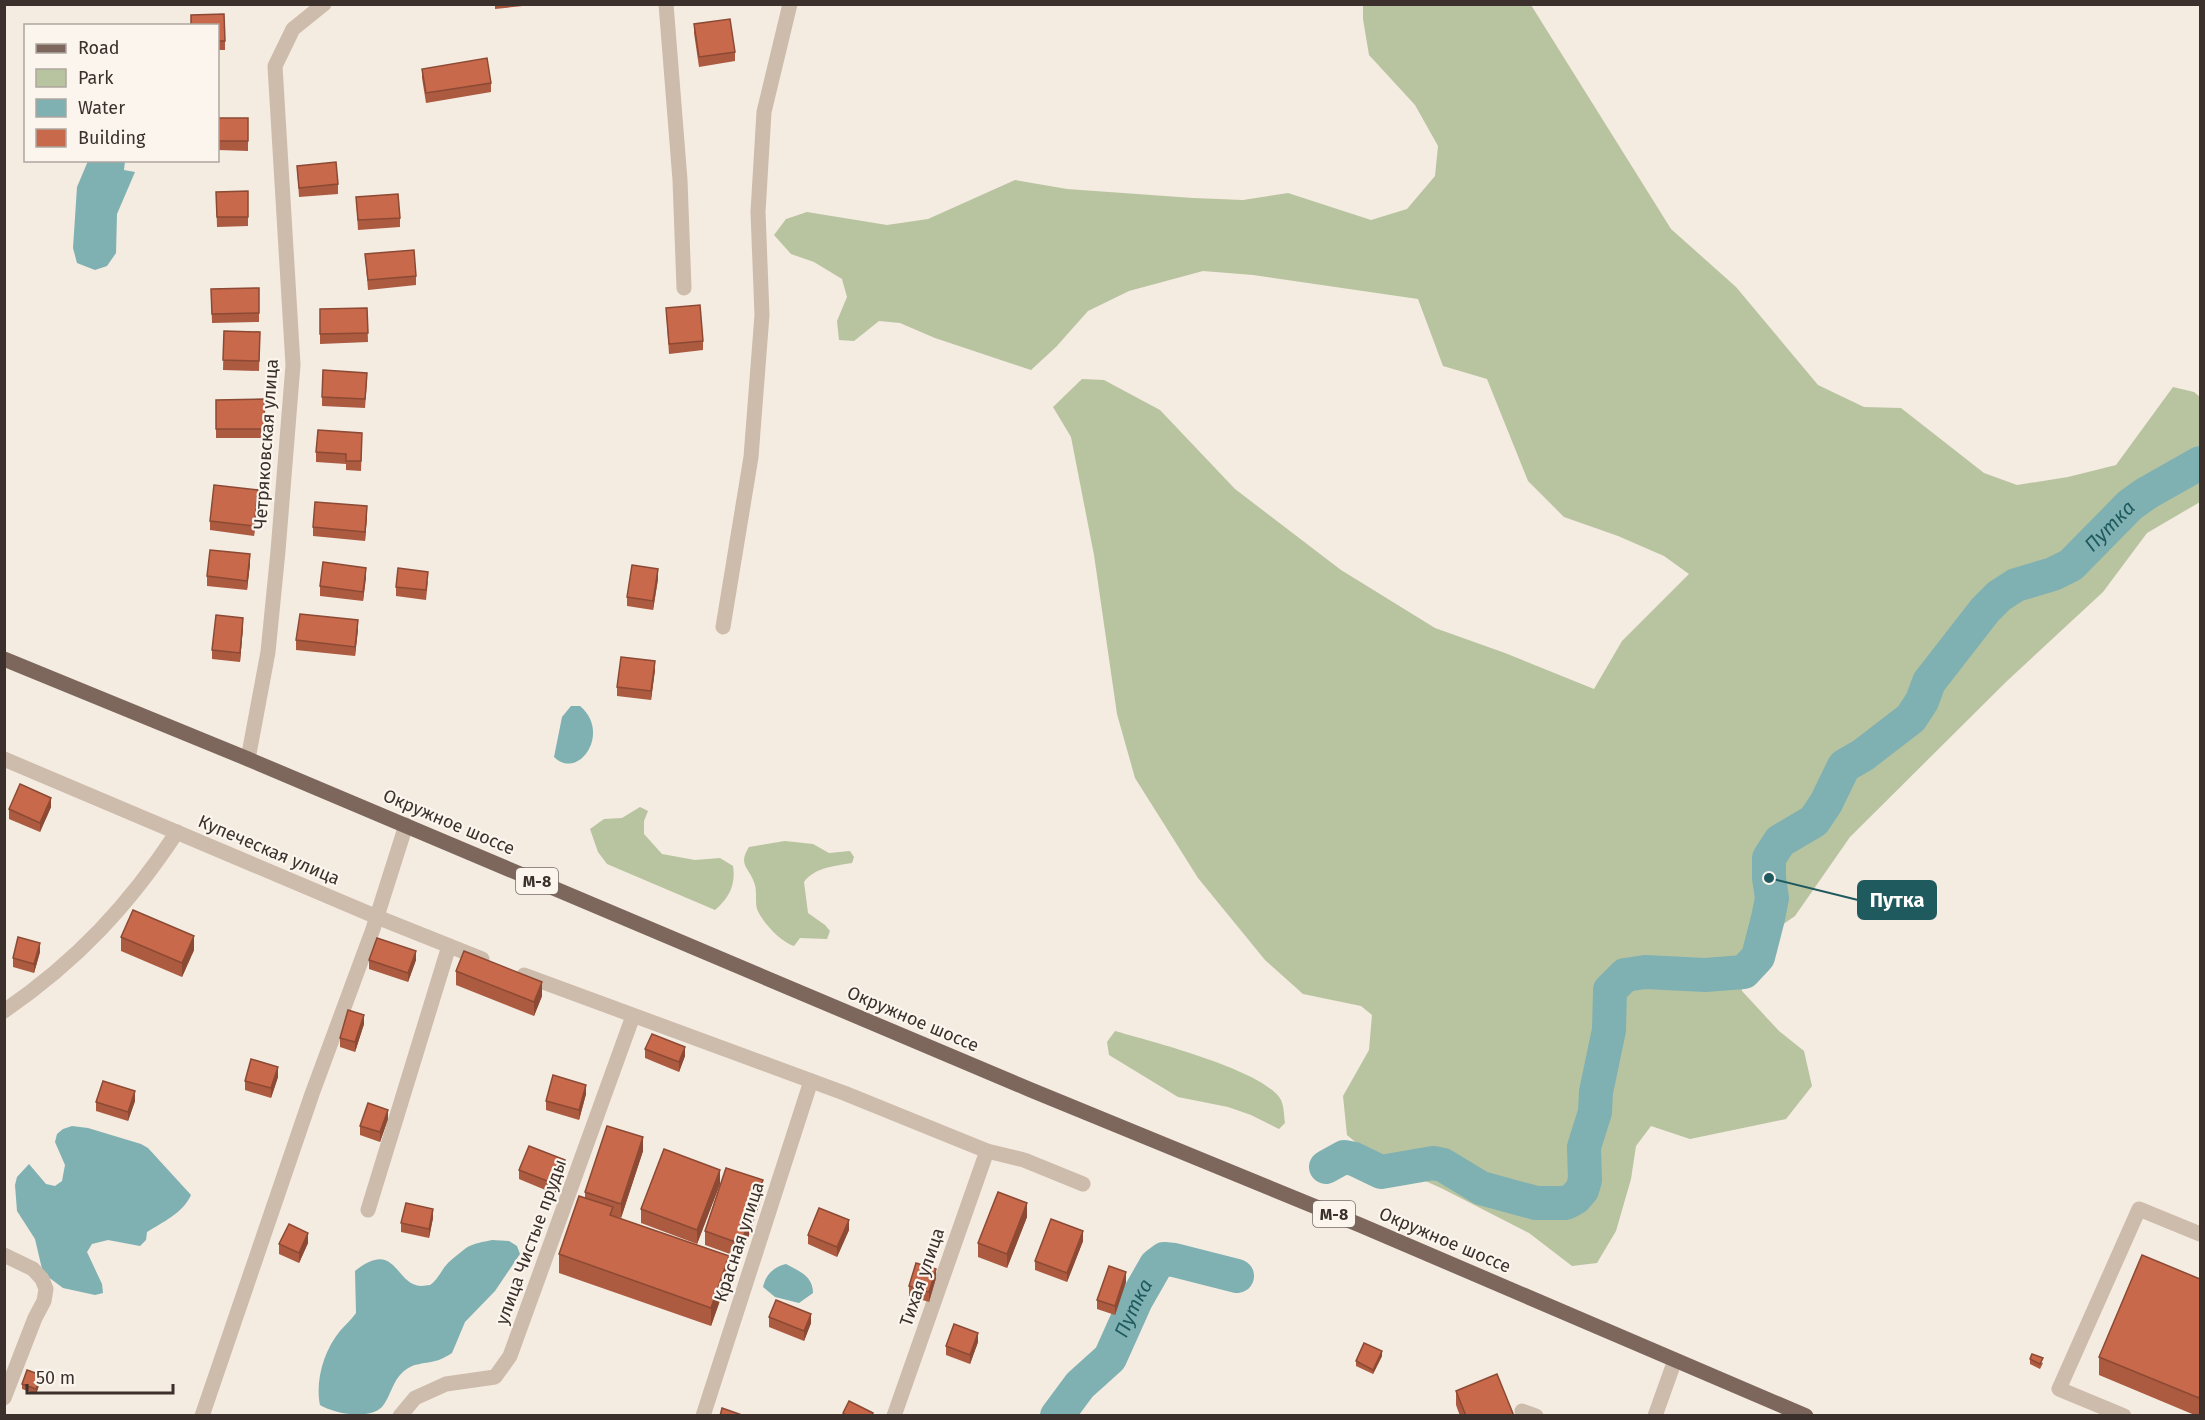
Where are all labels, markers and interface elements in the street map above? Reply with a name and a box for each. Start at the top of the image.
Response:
legend [24,24,219,162]
text: Road [78,37,120,59]
text: Park [78,67,114,89]
text: Water [78,97,125,119]
text: Building [78,127,146,149]
street label: Четряковская улица [249,358,283,530]
water label: Путка [2079,495,2140,556]
street label: Окружное шоссе [380,784,518,860]
street label: Купеческая улица [195,810,343,890]
road number: М-8 [516,868,558,894]
callout: Путка [1858,881,1936,919]
text: Путка [1870,888,1924,912]
street label: Окружное шоссе [844,981,982,1057]
street label: улица Чистые пруды [491,1156,571,1328]
street label: Красная улица [709,1179,769,1305]
road number: М-8 [1313,1201,1355,1227]
street label: Окружное шоссе [1376,1202,1514,1278]
street label: Тихая улица [895,1225,949,1329]
water label: Путка [1109,1275,1158,1341]
scale bar [27,1357,172,1395]
text: 50 m [36,1367,75,1389]

